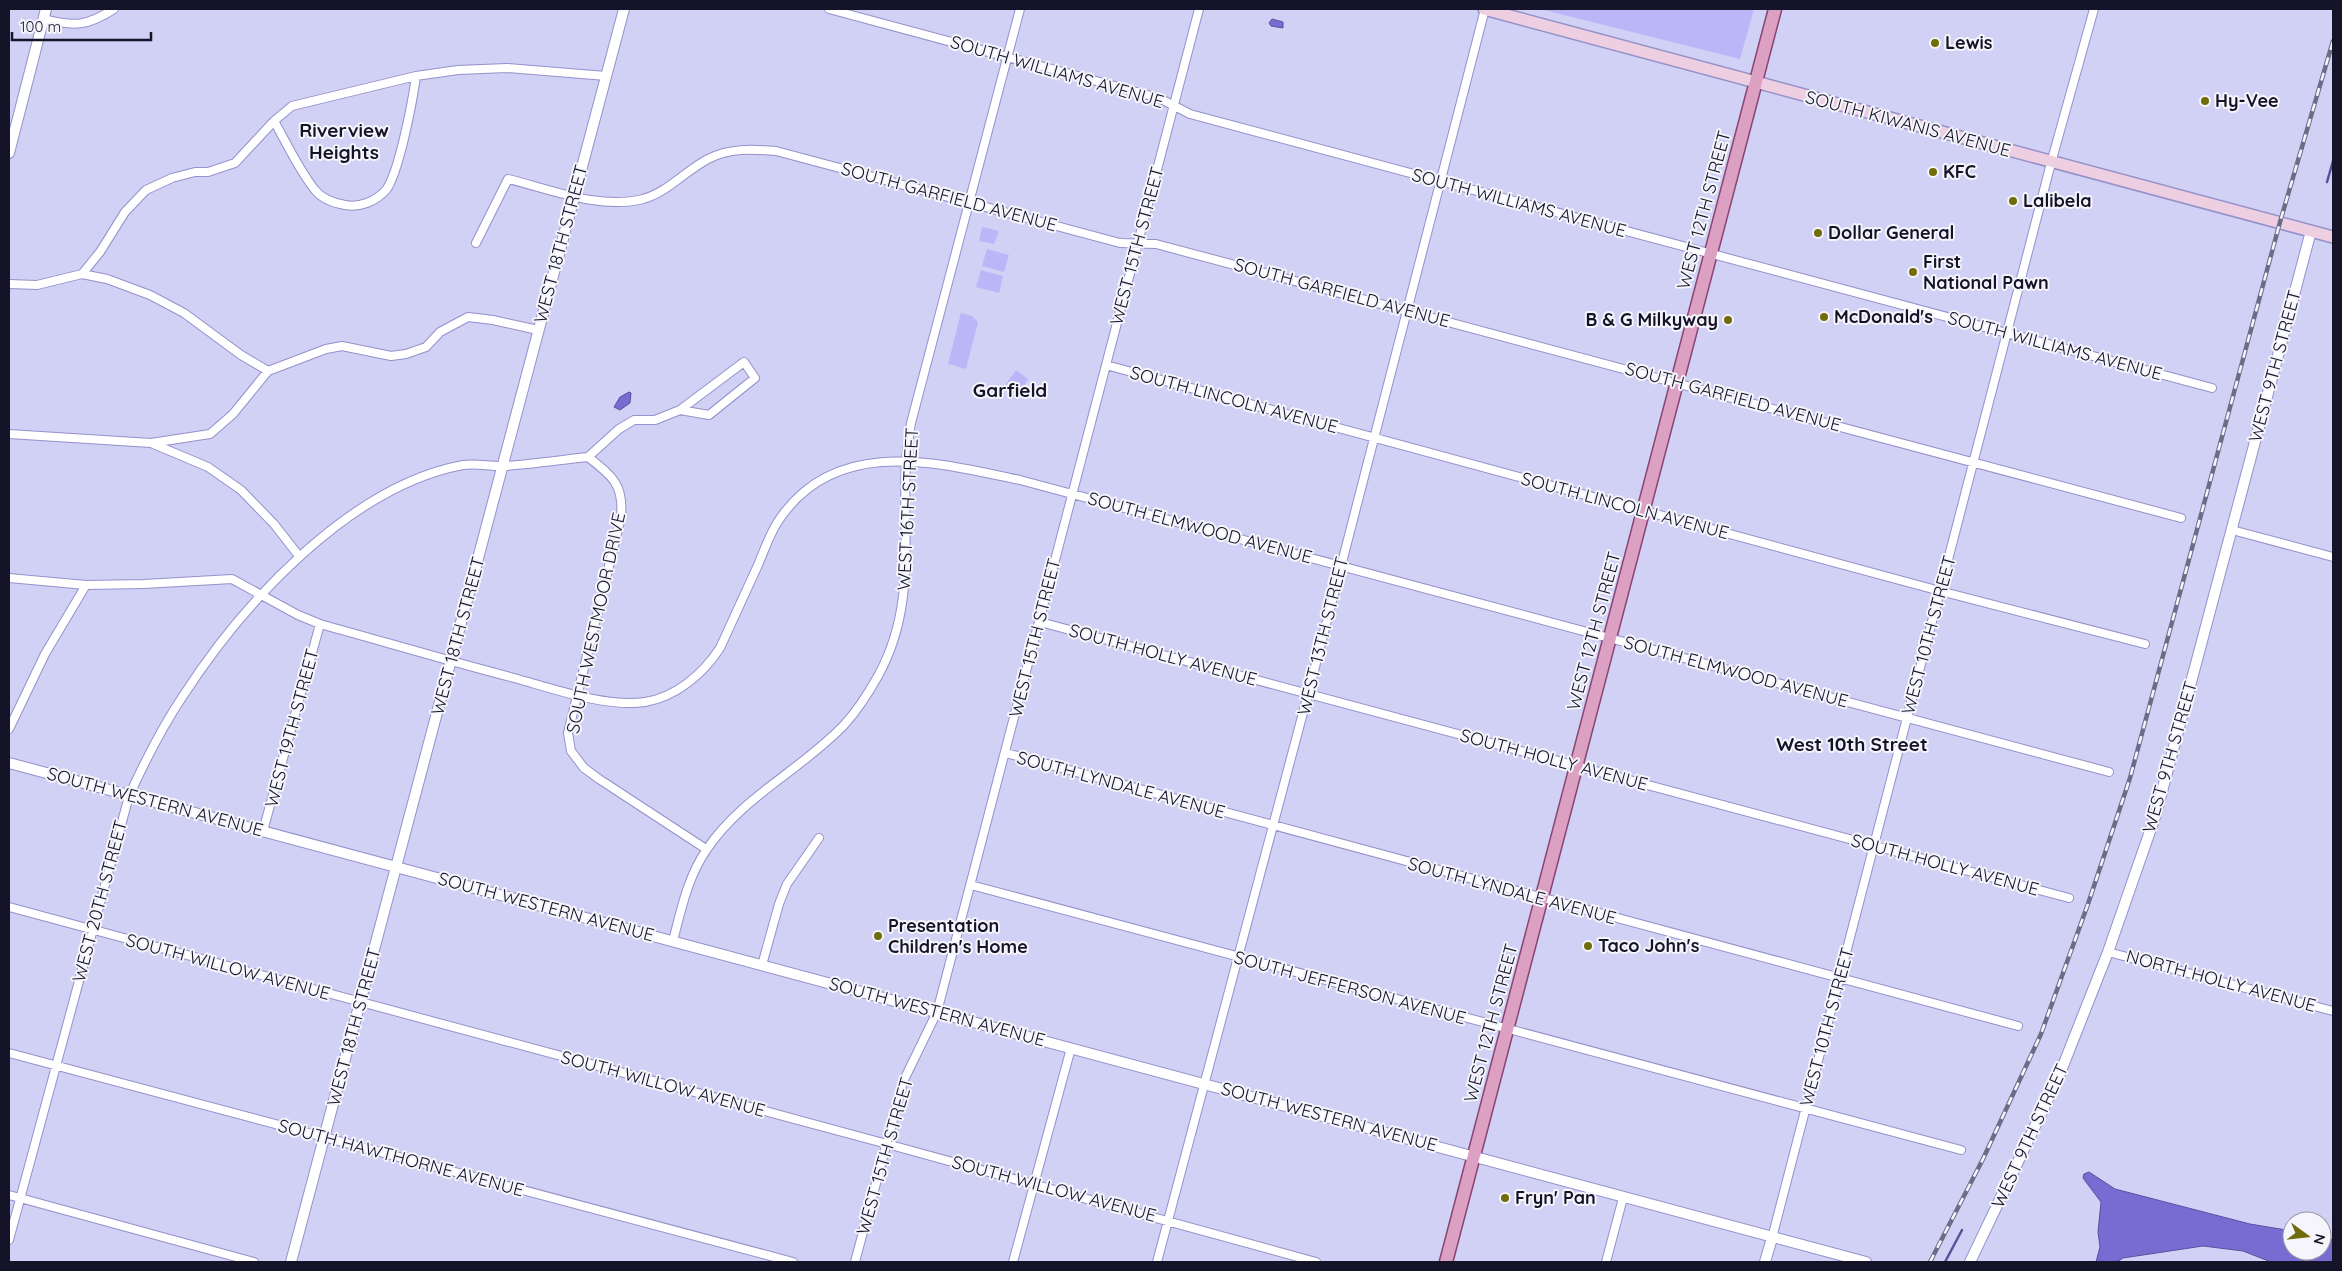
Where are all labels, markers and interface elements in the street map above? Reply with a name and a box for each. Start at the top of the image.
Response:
scale bar [12,10,151,42]
text: 100 m [20,17,61,36]
street label: SOUTH WILLIAMS AVENUE [948,30,1166,113]
place label: Lewis [1945,31,1993,54]
marker: Lewis [1929,37,1941,49]
street label: SOUTH KIWANIS AVENUE [1803,85,2013,162]
place label: Hy-Vee [2215,89,2279,112]
marker: Hy-Vee [2199,95,2211,107]
district label: Riverview Heights [299,118,389,164]
street label: WEST 12TH STREET [1671,128,1736,292]
street label: SOUTH GARFIELD AVENUE [839,157,1060,236]
place label: KFC [1943,160,1976,183]
street label: WEST 18TH STREET [528,162,593,326]
street label: SOUTH WILLIAMS AVENUE [1409,163,1629,242]
street label: WEST 15TH STREET [1104,164,1169,328]
marker: KFC [1927,166,1939,178]
place label: Lalibela [2023,189,2092,212]
marker: Lalibela [2007,195,2019,207]
place label: Dollar General [1828,221,1954,244]
marker: Dollar General [1812,227,1824,239]
place label: First National Pawn [1923,250,2049,294]
street label: SOUTH GARFIELD AVENUE [1232,253,1453,332]
marker: First National Pawn [1907,266,1919,278]
street label: WEST 9TH STREET [2243,287,2306,445]
place label: McDonald's [1834,305,1933,328]
street label: SOUTH WILLIAMS AVENUE [1945,306,2165,385]
place label: B & G Milkyway [1585,308,1718,331]
marker: McDonald's [1818,311,1830,323]
marker: B & G Milkyway [1722,314,1734,326]
street label: SOUTH GARFIELD AVENUE [1623,357,1844,436]
street label: SOUTH LINCOLN AVENUE [1128,361,1341,438]
district label: Garfield [973,378,1047,402]
street label: WEST 16TH STREET [892,427,923,591]
street label: SOUTH LINCOLN AVENUE [1519,467,1732,544]
street label: SOUTH ELMWOOD AVENUE [1085,486,1315,569]
street label: SOUTH WESTMOOR DRIVE [561,510,630,735]
street label: WEST 12TH STREET [1561,549,1626,713]
street label: WEST 10TH STREET [1896,553,1961,717]
street label: WEST 18TH STREET [425,554,490,718]
street label: WEST 13TH STREET [1292,554,1353,718]
street label: WEST 15TH STREET [1004,556,1065,720]
street label: SOUTH HOLLY AVENUE [1067,618,1260,691]
street label: SOUTH ELMWOOD AVENUE [1621,630,1851,713]
street label: WEST 19TH STREET [259,646,324,810]
street label: WEST 9TH STREET [2137,678,2202,835]
street label: SOUTH HOLLY AVENUE [1458,723,1651,796]
district label: West 10th Street [1776,732,1928,756]
street label: SOUTH LYNDALE AVENUE [1014,746,1228,823]
street label: SOUTH WESTERN AVENUE [45,762,266,841]
street label: WEST 20TH STREET [67,817,132,984]
street label: SOUTH HOLLY AVENUE [1849,828,2042,901]
street label: SOUTH LYNDALE AVENUE [1405,852,1619,929]
street label: SOUTH WESTERN AVENUE [436,867,657,946]
place label: Presentation Children's Home [888,914,1028,958]
street label: SOUTH WILLOW AVENUE [123,928,333,1005]
marker: Presentation Children's Home [872,930,884,942]
place label: Taco John's [1598,934,1700,957]
marker: Taco John's [1582,940,1594,952]
street label: WEST 12TH STREET [1458,941,1523,1105]
street label: NORTH HOLLY AVENUE [2124,944,2319,1017]
street label: WEST 18TH STREET [321,945,386,1109]
street label: SOUTH JEFFERSON AVENUE [1232,945,1469,1030]
street label: WEST 10TH STREET [1794,945,1859,1109]
street label: SOUTH WESTERN AVENUE [827,972,1048,1051]
street label: SOUTH WILLOW AVENUE [558,1045,768,1122]
street label: WEST 9TH STREET [1986,1060,2073,1212]
street label: WEST 15TH STREET [851,1074,918,1237]
street label: SOUTH WESTERN AVENUE [1219,1077,1440,1156]
street label: SOUTH HAWTHORNE AVENUE [276,1114,527,1201]
street label: SOUTH WILLOW AVENUE [949,1150,1159,1227]
place label: Fryn' Pan [1515,1186,1596,1209]
marker: Fryn' Pan [1499,1192,1511,1204]
north arrow [2282,1211,2332,1261]
text: N [2310,1232,2330,1247]

